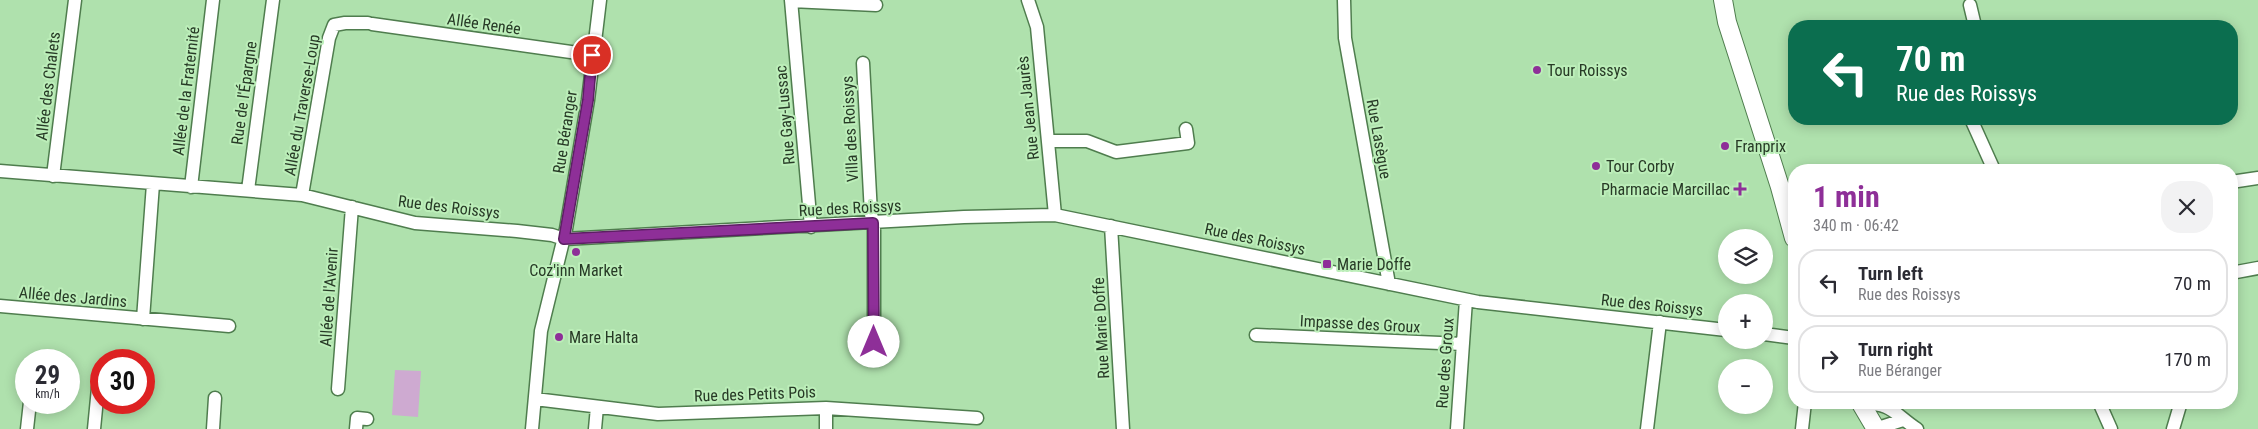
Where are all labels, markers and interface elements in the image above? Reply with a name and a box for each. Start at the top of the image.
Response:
street label: Allée Renée [446,9,522,39]
street label: Allée de la Fraternité [169,25,203,157]
street label: Allée des Chalets [32,31,64,141]
street label: Allée du Traverse-Loup [280,33,324,177]
pin [571,34,613,76]
text: 70 m [1896,39,1965,80]
street label: Rue de l'Épargne [227,40,261,146]
icon: left [1813,40,1878,105]
icon: arrive [578,41,606,69]
street label: Rue Jean Jaurès [1013,55,1043,161]
place label: Tour Roissys [1547,61,1628,80]
marker: Tour Roissys [1531,64,1543,76]
street label: Rue Gay-Lussac [771,65,799,165]
street label: Villa des Roissys [838,75,862,183]
text: Rue des Roissys [1896,81,2037,106]
street label: Rue Béranger [549,89,581,175]
street label: Rue Lasègue [1363,98,1395,180]
place label: Franprix [1735,137,1786,156]
marker: Franprix [1719,140,1731,152]
place label: Tour Corby [1606,157,1675,176]
marker: Tour Corby [1590,160,1602,172]
text: 1 min [1813,179,1880,214]
place label: Pharmacie Marcillac [1601,180,1730,199]
button: close [2161,181,2213,233]
marker: Pharmacie Marcillac [1734,183,1746,195]
street label: Rue des Roissys [397,191,501,223]
street label: Rue des Roissys [798,196,902,220]
text: 340 m · 06:42 [1813,216,1899,235]
street label: Rue des Roissys [1203,219,1307,259]
map controls [1718,229,1773,414]
button: layers [1718,229,1773,284]
marker: Coz'inn Market [570,246,582,258]
street label: Allée de l'Avenir [316,247,342,347]
place label: Marie Doffe [1337,255,1411,274]
marker: Marie Doffe [1321,258,1333,270]
place label: Coz'inn Market [529,261,623,280]
text: Turn left [1858,262,1923,285]
icon: left [1815,269,1843,297]
text: 70 m [2174,272,2211,295]
street label: Rue Marie Doffe [1089,277,1113,379]
street label: Allée des Jardins [18,283,128,311]
text: Rue des Roissys [1858,285,1961,304]
street label: Rue des Roissys [1600,290,1704,320]
button: + [1718,294,1773,349]
street label: Impasse des Groux [1299,311,1421,337]
position arrow [847,315,899,367]
street label: Rue des Groux [1432,317,1458,409]
place label: Mare Halta [569,328,638,347]
marker: Mare Halta [553,331,565,343]
text: Turn right [1858,338,1933,361]
icon: right [1815,345,1843,373]
text: 170 m [2164,348,2211,371]
speed limit sign: 30 [90,349,155,414]
button: − [1718,359,1773,414]
text: 29 [35,361,60,390]
text: Rue Béranger [1858,361,1942,380]
street label: Rue des Petits Pois [694,382,816,406]
text: km/h [35,387,60,401]

